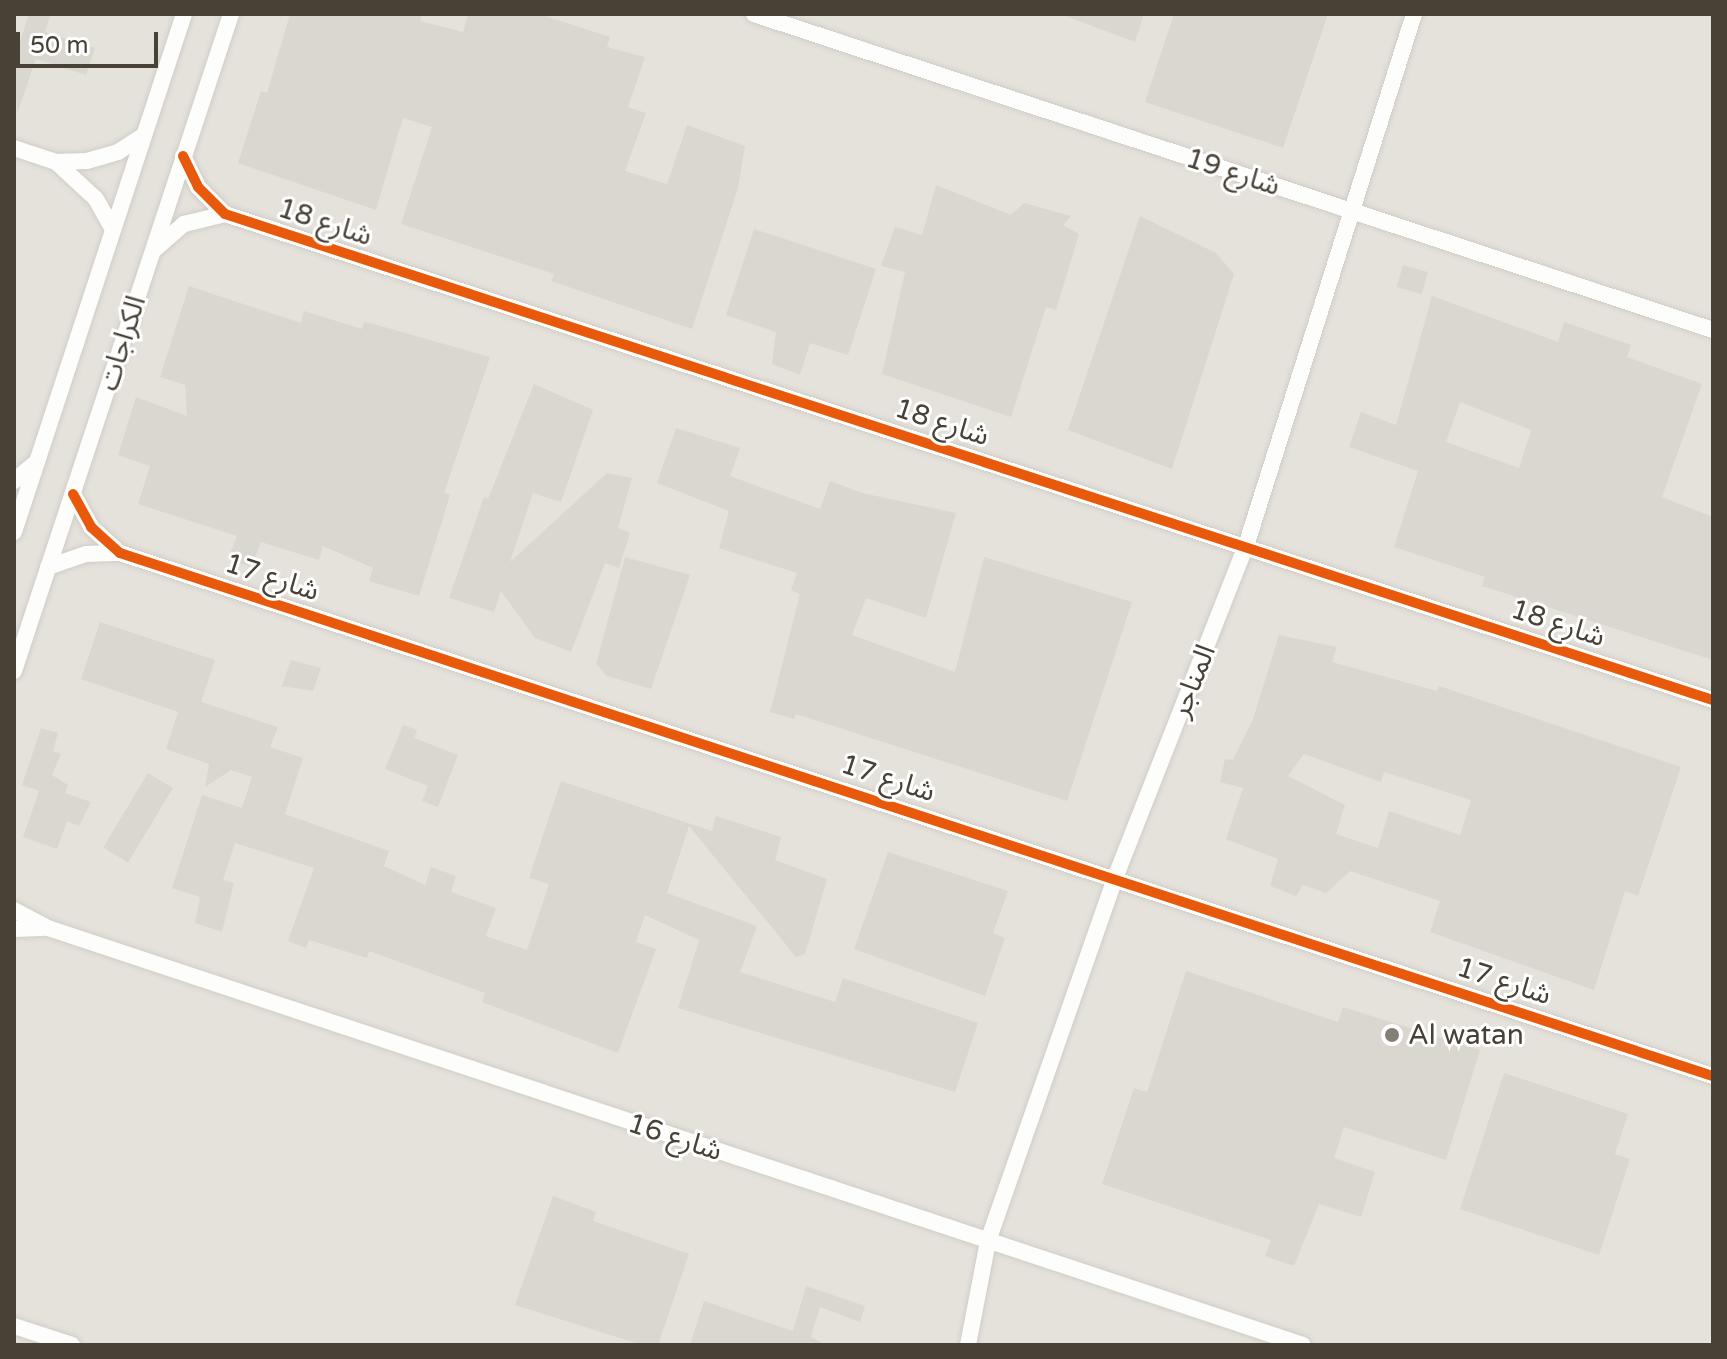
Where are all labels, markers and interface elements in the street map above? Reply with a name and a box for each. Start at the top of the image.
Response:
scale bar [20,16,162,66]
text: 50 m [30,31,88,60]
street label: شارع 19 [1182,141,1284,203]
street label: شارع 18 [274,191,376,253]
street label: الكراجات [91,291,153,395]
street label: شارع 18 [891,391,993,453]
street label: شارع 17 [221,546,323,608]
street label: شارع 18 [1507,592,1609,654]
street label: المناجر [1163,640,1223,722]
street label: شارع 17 [837,747,939,809]
street label: شارع 17 [1453,950,1555,1012]
place label: Al watan [1408,1018,1524,1052]
marker: Al watan [1383,1026,1401,1044]
street label: شارع 16 [624,1106,726,1168]

